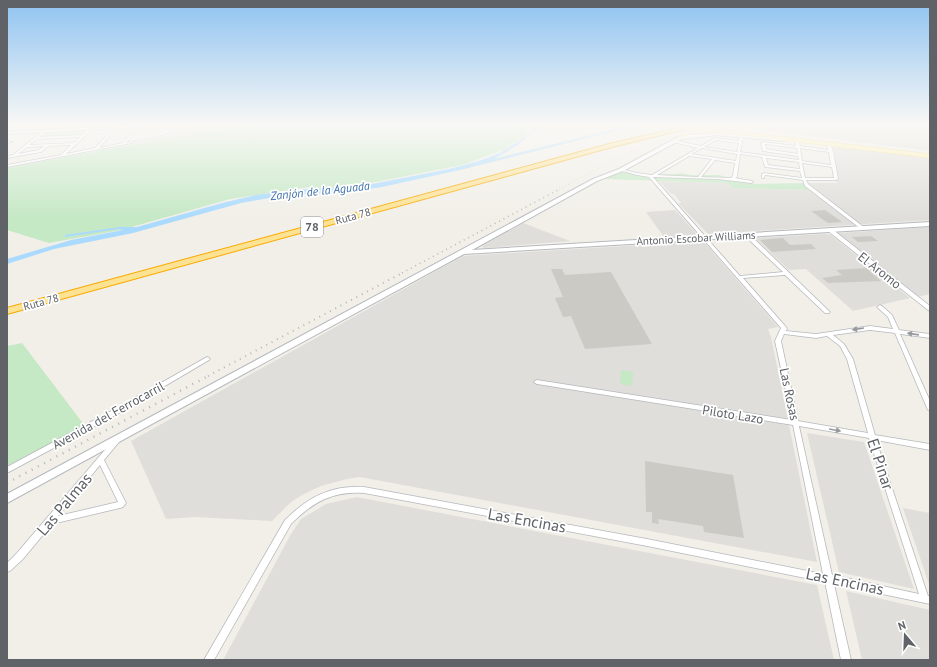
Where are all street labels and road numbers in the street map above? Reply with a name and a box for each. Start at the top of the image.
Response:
street label: Ruta 78 [334,205,372,227]
road number: 78 [301,217,323,237]
street label: Antonio Escobar Williams [636,228,756,248]
street label: El Aromo [855,248,905,293]
street label: Ruta 78 [22,291,60,313]
street label: Las Rosas [776,366,803,422]
street label: Avenida del Ferrocarril [49,377,168,453]
street label: Piloto Lazo [701,401,765,428]
street label: El Pinar [863,436,899,493]
street label: Las Palmas [32,468,96,539]
street label: Las Encinas [486,503,568,537]
street label: Las Encinas [804,563,886,599]

